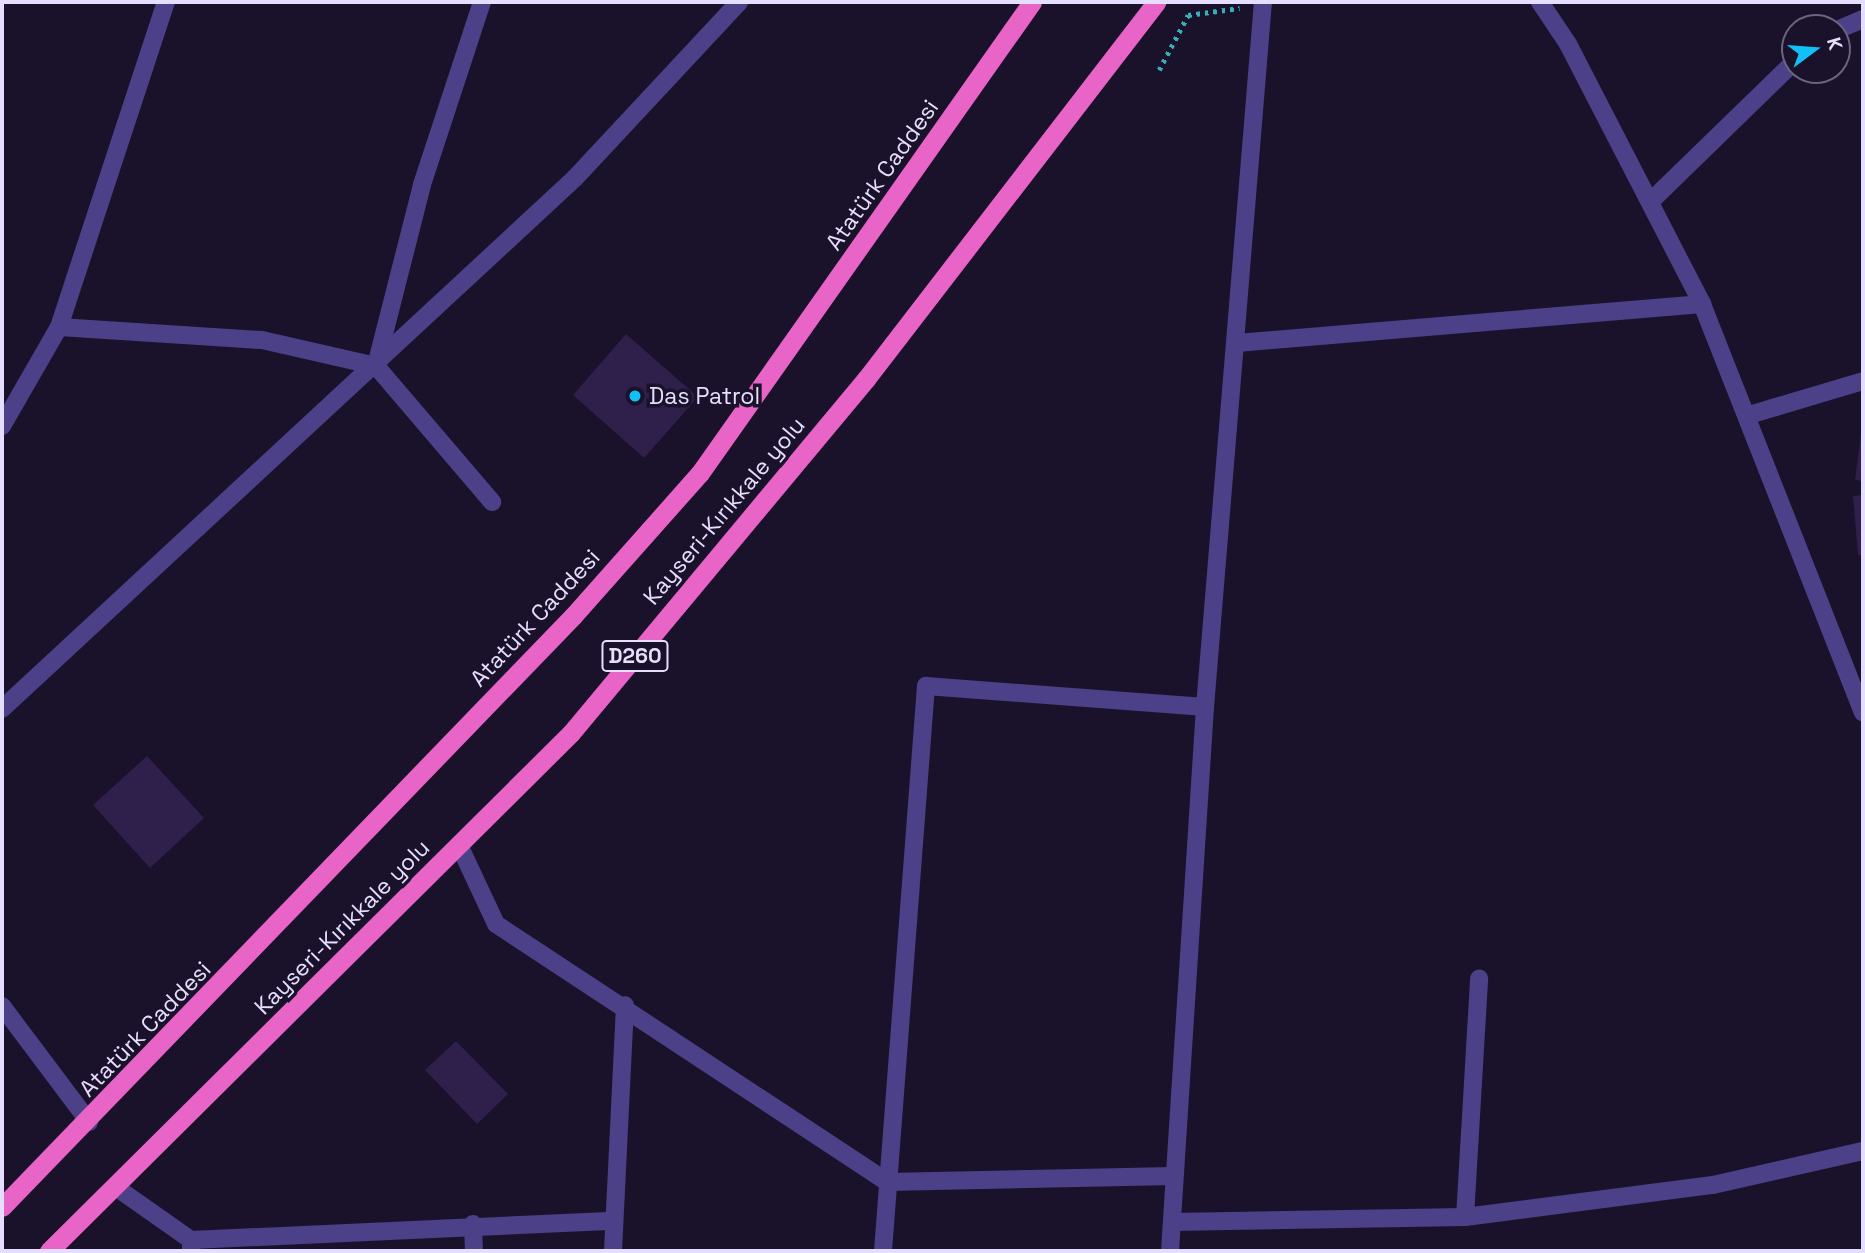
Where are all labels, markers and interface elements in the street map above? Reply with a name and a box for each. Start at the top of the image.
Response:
north arrow [1781,14,1851,84]
text: K [1821,34,1848,53]
street label: Atatürk Caddesi [820,94,944,256]
place label: Das Patrol [649,382,760,410]
marker: Das Patrol [627,388,643,404]
street label: Kayseri-Kırıkkale yolu [637,412,811,610]
street label: Atatürk Caddesi [464,544,606,692]
road number: D260 [600,638,670,674]
street label: Kayseri-Kırıkkale yolu [249,834,435,1020]
street label: Atatürk Caddesi [73,956,217,1102]

